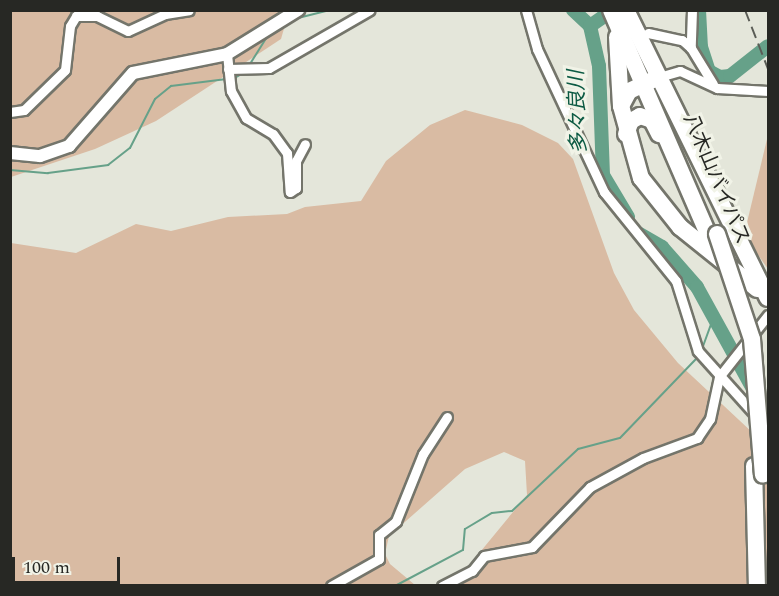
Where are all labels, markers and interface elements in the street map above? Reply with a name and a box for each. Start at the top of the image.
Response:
water label: 多々良川 [564,70,592,154]
street label: 八木山バイパス [678,110,754,248]
scale bar [15,545,123,583]
text: 100 m [23,554,70,581]

